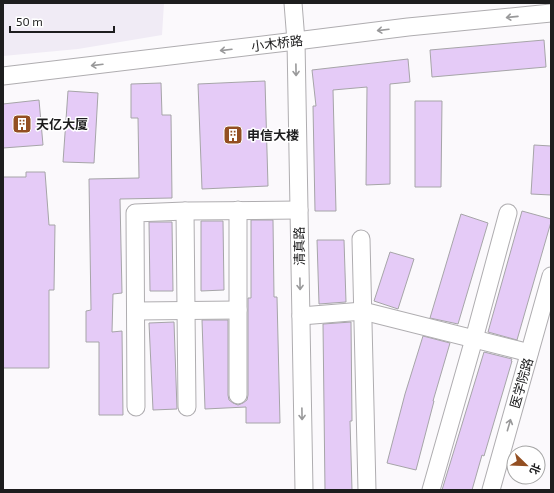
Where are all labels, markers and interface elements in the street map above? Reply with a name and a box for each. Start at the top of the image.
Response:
scale bar [10,8,114,34]
one-way arrow [506,13,519,20]
text: 50 m [16,14,43,28]
one-way arrow [377,26,390,34]
street label: 小木桥路 [250,32,304,54]
one-way arrow [220,46,233,53]
one-way arrow [91,61,104,69]
one-way arrow [292,63,300,76]
building icon: 天亿大厦 [11,113,33,135]
place label: 天亿大厦 [36,116,88,132]
building icon: 申信大楼 [222,124,244,146]
place label: 申信大楼 [247,127,299,143]
street label: 清真路 [291,226,307,266]
one-way arrow [296,277,304,290]
street label: 医学院路 [506,356,536,410]
one-way arrow [298,407,306,420]
one-way arrow [506,419,513,432]
north arrow [506,445,546,485]
text: 北 [528,462,544,477]

